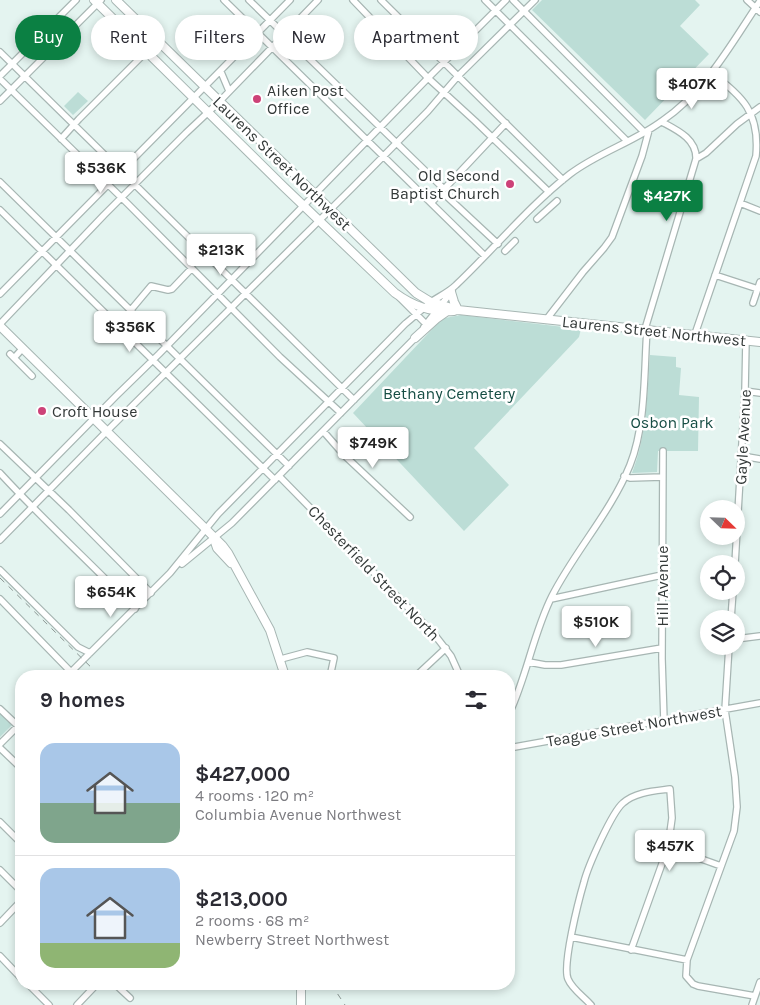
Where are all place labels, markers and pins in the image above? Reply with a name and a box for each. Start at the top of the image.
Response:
pin: $407K [657,68,727,110]
place label: Aiken Post Office [267,81,344,118]
marker: Aiken Post Office [251,93,263,105]
pin: $536K [66,152,136,194]
place label: Old Second Baptist Church [390,166,500,203]
marker: Old Second Baptist Church [504,178,516,190]
pin: $427K [632,180,702,222]
pin: $213K [186,234,256,276]
pin: $356K [95,310,165,353]
place label: Croft House [52,402,137,421]
marker: Croft House [36,405,48,417]
pin: $749K [338,426,408,469]
pin: $654K [76,576,146,618]
pin: $510K [561,606,631,648]
pin: $457K [635,830,705,872]

